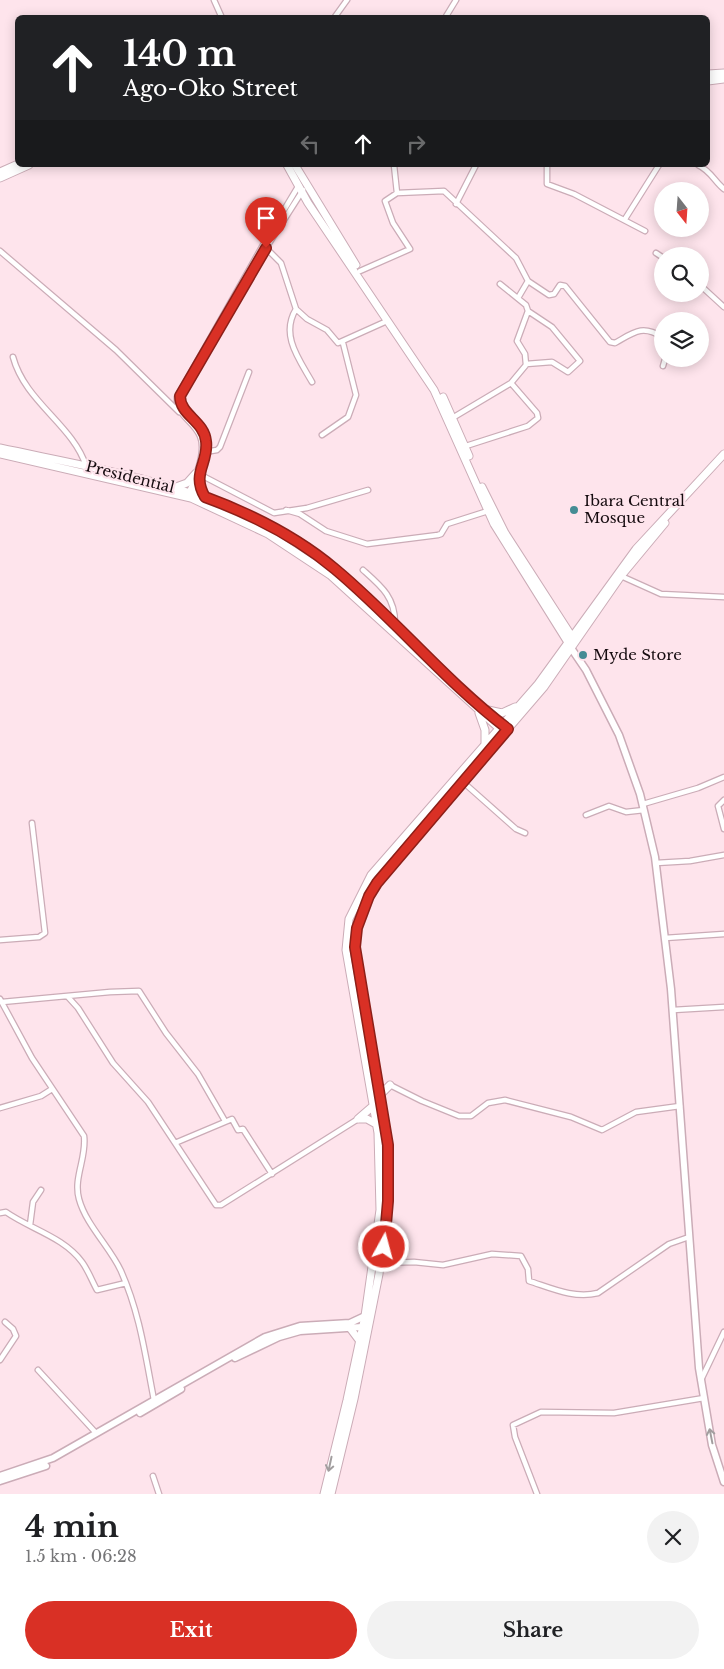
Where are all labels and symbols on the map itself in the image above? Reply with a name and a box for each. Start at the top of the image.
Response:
north arrow [654,182,709,238]
pin [245,197,287,248]
street label: Presidential [84,456,177,497]
place label: Ibara Central Mosque [584,491,685,527]
marker: Ibara Central Mosque [568,504,580,516]
place label: Myde Store [593,645,682,664]
marker: Myde Store [577,649,589,661]
position arrow [357,1220,409,1272]
one-way arrow [705,1428,715,1444]
one-way arrow [325,1455,334,1471]

